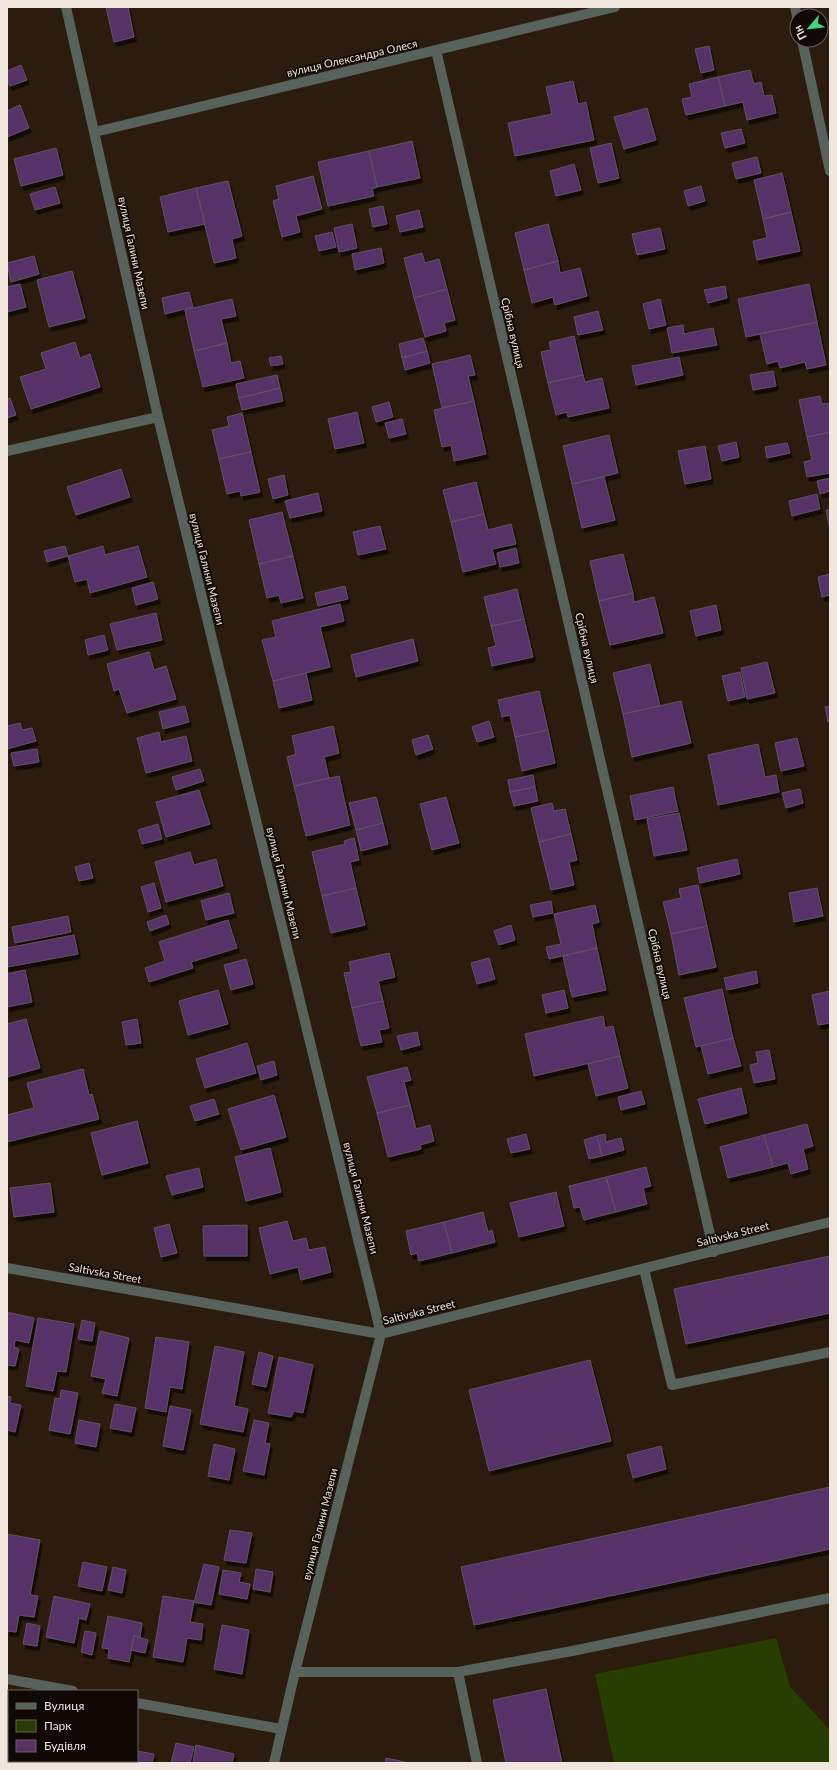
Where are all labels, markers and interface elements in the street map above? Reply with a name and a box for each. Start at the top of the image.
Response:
north arrow [789,8,829,48]
text: Пн [791,24,809,42]
street label: вулиця Олександра Олеся [285,36,418,79]
street label: вулиця Галини Мазепи [116,195,153,310]
street label: Срібна вулиця [499,296,528,370]
street label: вулиця Галини Мазепи [187,512,228,626]
street label: Срібна вулиця [573,611,602,685]
street label: вулиця Галини Мазепи [264,826,305,940]
street label: Срібна вулиця [646,927,675,1001]
street label: вулиця Галини Мазепи [341,1141,382,1255]
street label: Saltivska Street [695,1218,770,1249]
street label: Saltivska Street [68,1260,143,1285]
street label: Saltivska Street [381,1296,456,1327]
street label: вулиця Галини Мазепи [299,1467,340,1581]
legend [8,1690,138,1762]
text: Вулиця [44,1698,84,1713]
text: Парк [44,1718,72,1733]
text: Будівля [44,1738,86,1753]

